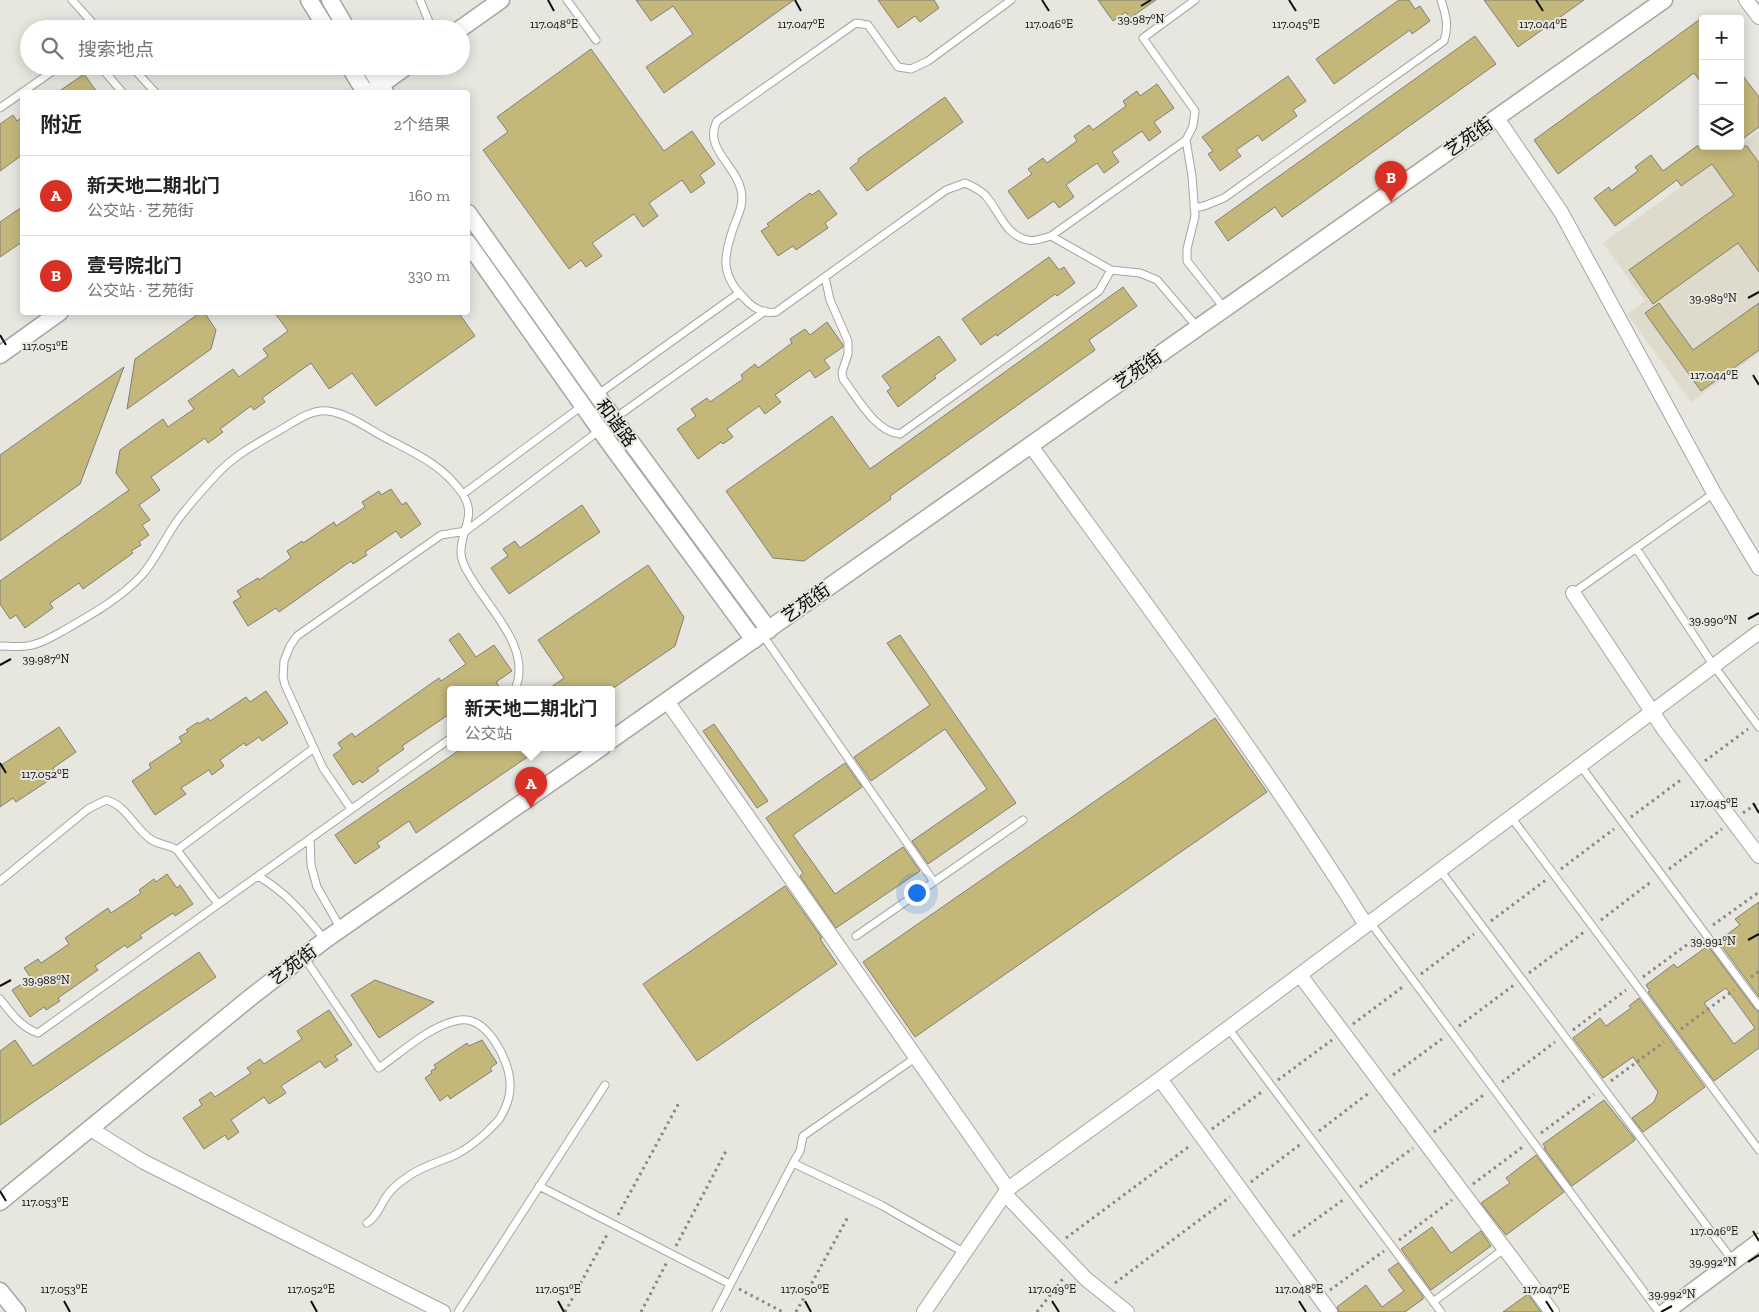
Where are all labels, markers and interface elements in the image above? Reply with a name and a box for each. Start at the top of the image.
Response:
text: 39.987°N [1118,12,1165,26]
map controls [1699,15,1744,150]
button: + [1699,15,1744,60]
text: 117.048°E [530,17,578,31]
text: 117.047°E [777,17,825,31]
text: 117.046°E [1025,17,1073,31]
text: 117.045°E [1272,17,1320,31]
text: 117.044°E [1519,17,1567,31]
search box [20,20,470,75]
icon: search [38,34,66,62]
text: 搜索地点 [78,38,154,61]
button: − [1699,60,1744,105]
button: layers [1699,105,1744,150]
text: 附近 [40,112,82,137]
street label: 艺苑街 [1441,113,1497,161]
text: 2个结果 [394,115,450,134]
pin: B [1375,161,1407,202]
text: 新天地二期北门 [87,174,220,197]
text: A [51,186,62,205]
text: 160 m [409,186,450,205]
text: 公交站 · 艺苑街 [87,201,194,220]
text: 壹号院北门 [87,254,182,277]
text: B [51,266,61,285]
text: 330 m [408,266,450,285]
text: 公交站 · 艺苑街 [87,281,194,300]
text: 39.989°N [1689,291,1737,305]
text: 117.051°E [22,339,68,353]
street label: 艺苑街 [1110,346,1166,394]
text: 117.044°E [1690,368,1738,382]
street label: 和谐路 [591,395,641,451]
street label: 艺苑街 [778,579,834,627]
text: 39.990°N [1689,613,1737,627]
text: 39.987°N [23,652,70,666]
popup [447,686,615,751]
text: 新天地二期北门 [464,697,598,720]
text: 公交站 [464,724,513,743]
text: 117.052°E [21,767,69,781]
pin: A [515,767,547,808]
text: 117.045°E [1690,796,1738,810]
your location [904,880,930,906]
text: 39.991°N [1690,934,1736,948]
street label: 艺苑街 [265,940,321,990]
text: 39.988°N [22,973,70,987]
text: 117.053°E [21,1195,69,1209]
text: 117.046°E [1690,1224,1738,1238]
text: 39.992°N [1689,1255,1737,1269]
text: 117.053°E [40,1282,88,1296]
text: 117.052°E [287,1282,335,1296]
text: 117.051°E [535,1282,581,1296]
text: 117.050°E [781,1282,829,1296]
text: 117.049°E [1028,1282,1076,1296]
text: 117.048°E [1275,1282,1323,1296]
text: 117.047°E [1522,1282,1570,1296]
text: 39.992°N [1648,1287,1696,1301]

